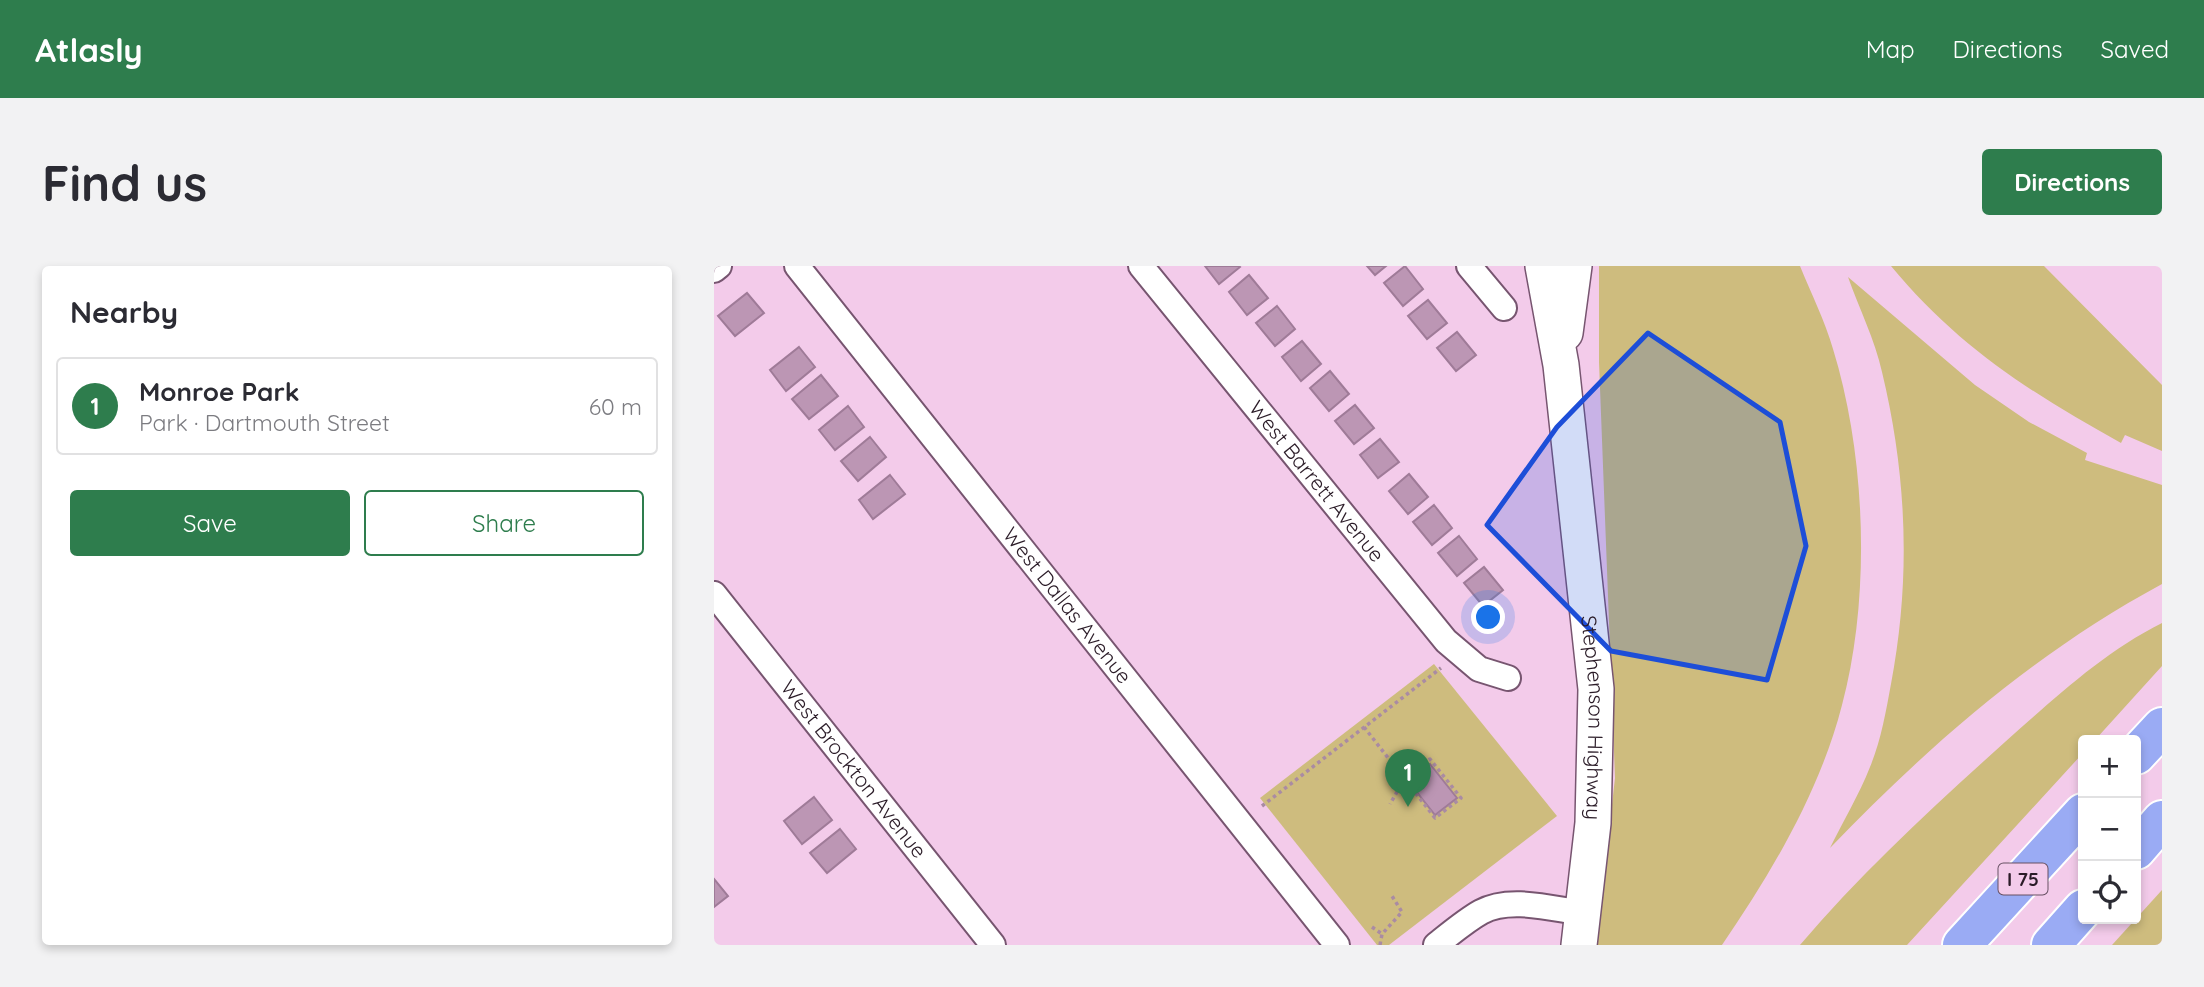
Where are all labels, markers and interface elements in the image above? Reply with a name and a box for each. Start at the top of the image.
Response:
text: Atlasly [35,29,143,70]
text: Map [1866,34,1915,64]
text: Directions [1953,34,2063,64]
text: Saved [2101,34,2169,64]
button: Directions [1982,149,2162,215]
text: Find us [42,152,207,213]
text: Nearby [70,293,178,331]
text: Monroe Park [139,375,300,408]
text: 1 [91,392,99,421]
text: 60 m [589,392,642,421]
street label: West Barrett Avenue [1244,395,1391,567]
text: Park · Dartmouth Street [139,408,390,437]
button: Save [70,490,350,556]
button: Share [364,490,644,556]
street label: West Dallas Avenue [998,522,1138,688]
your location [1471,600,1505,634]
street label: Stephenson Highway [1576,614,1610,820]
street label: West Brockton Avenue [775,674,933,863]
map controls [2078,735,2141,924]
button: + [2078,735,2141,798]
pin: 1 [1385,749,1431,807]
button: − [2078,798,2141,861]
button: locate [2078,861,2141,924]
road number: I 75 [1998,864,2048,894]

